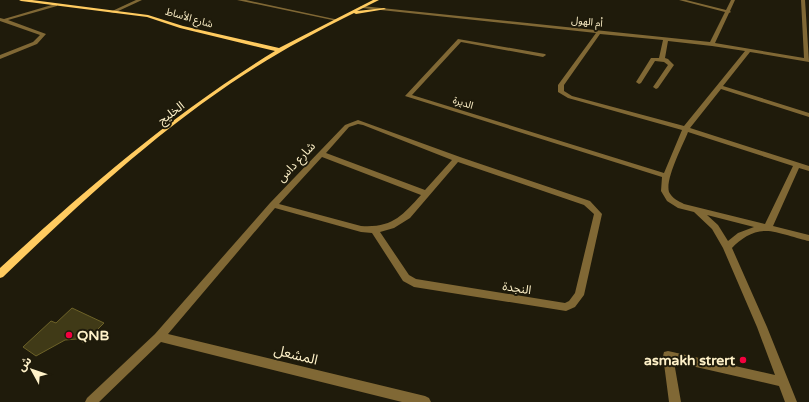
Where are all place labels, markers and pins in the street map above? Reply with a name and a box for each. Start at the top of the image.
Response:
place label: QNB [77,327,110,344]
marker: QNB [64,330,74,340]
place label: asmakh strert [644,352,736,369]
marker: asmakh strert [738,355,748,365]

